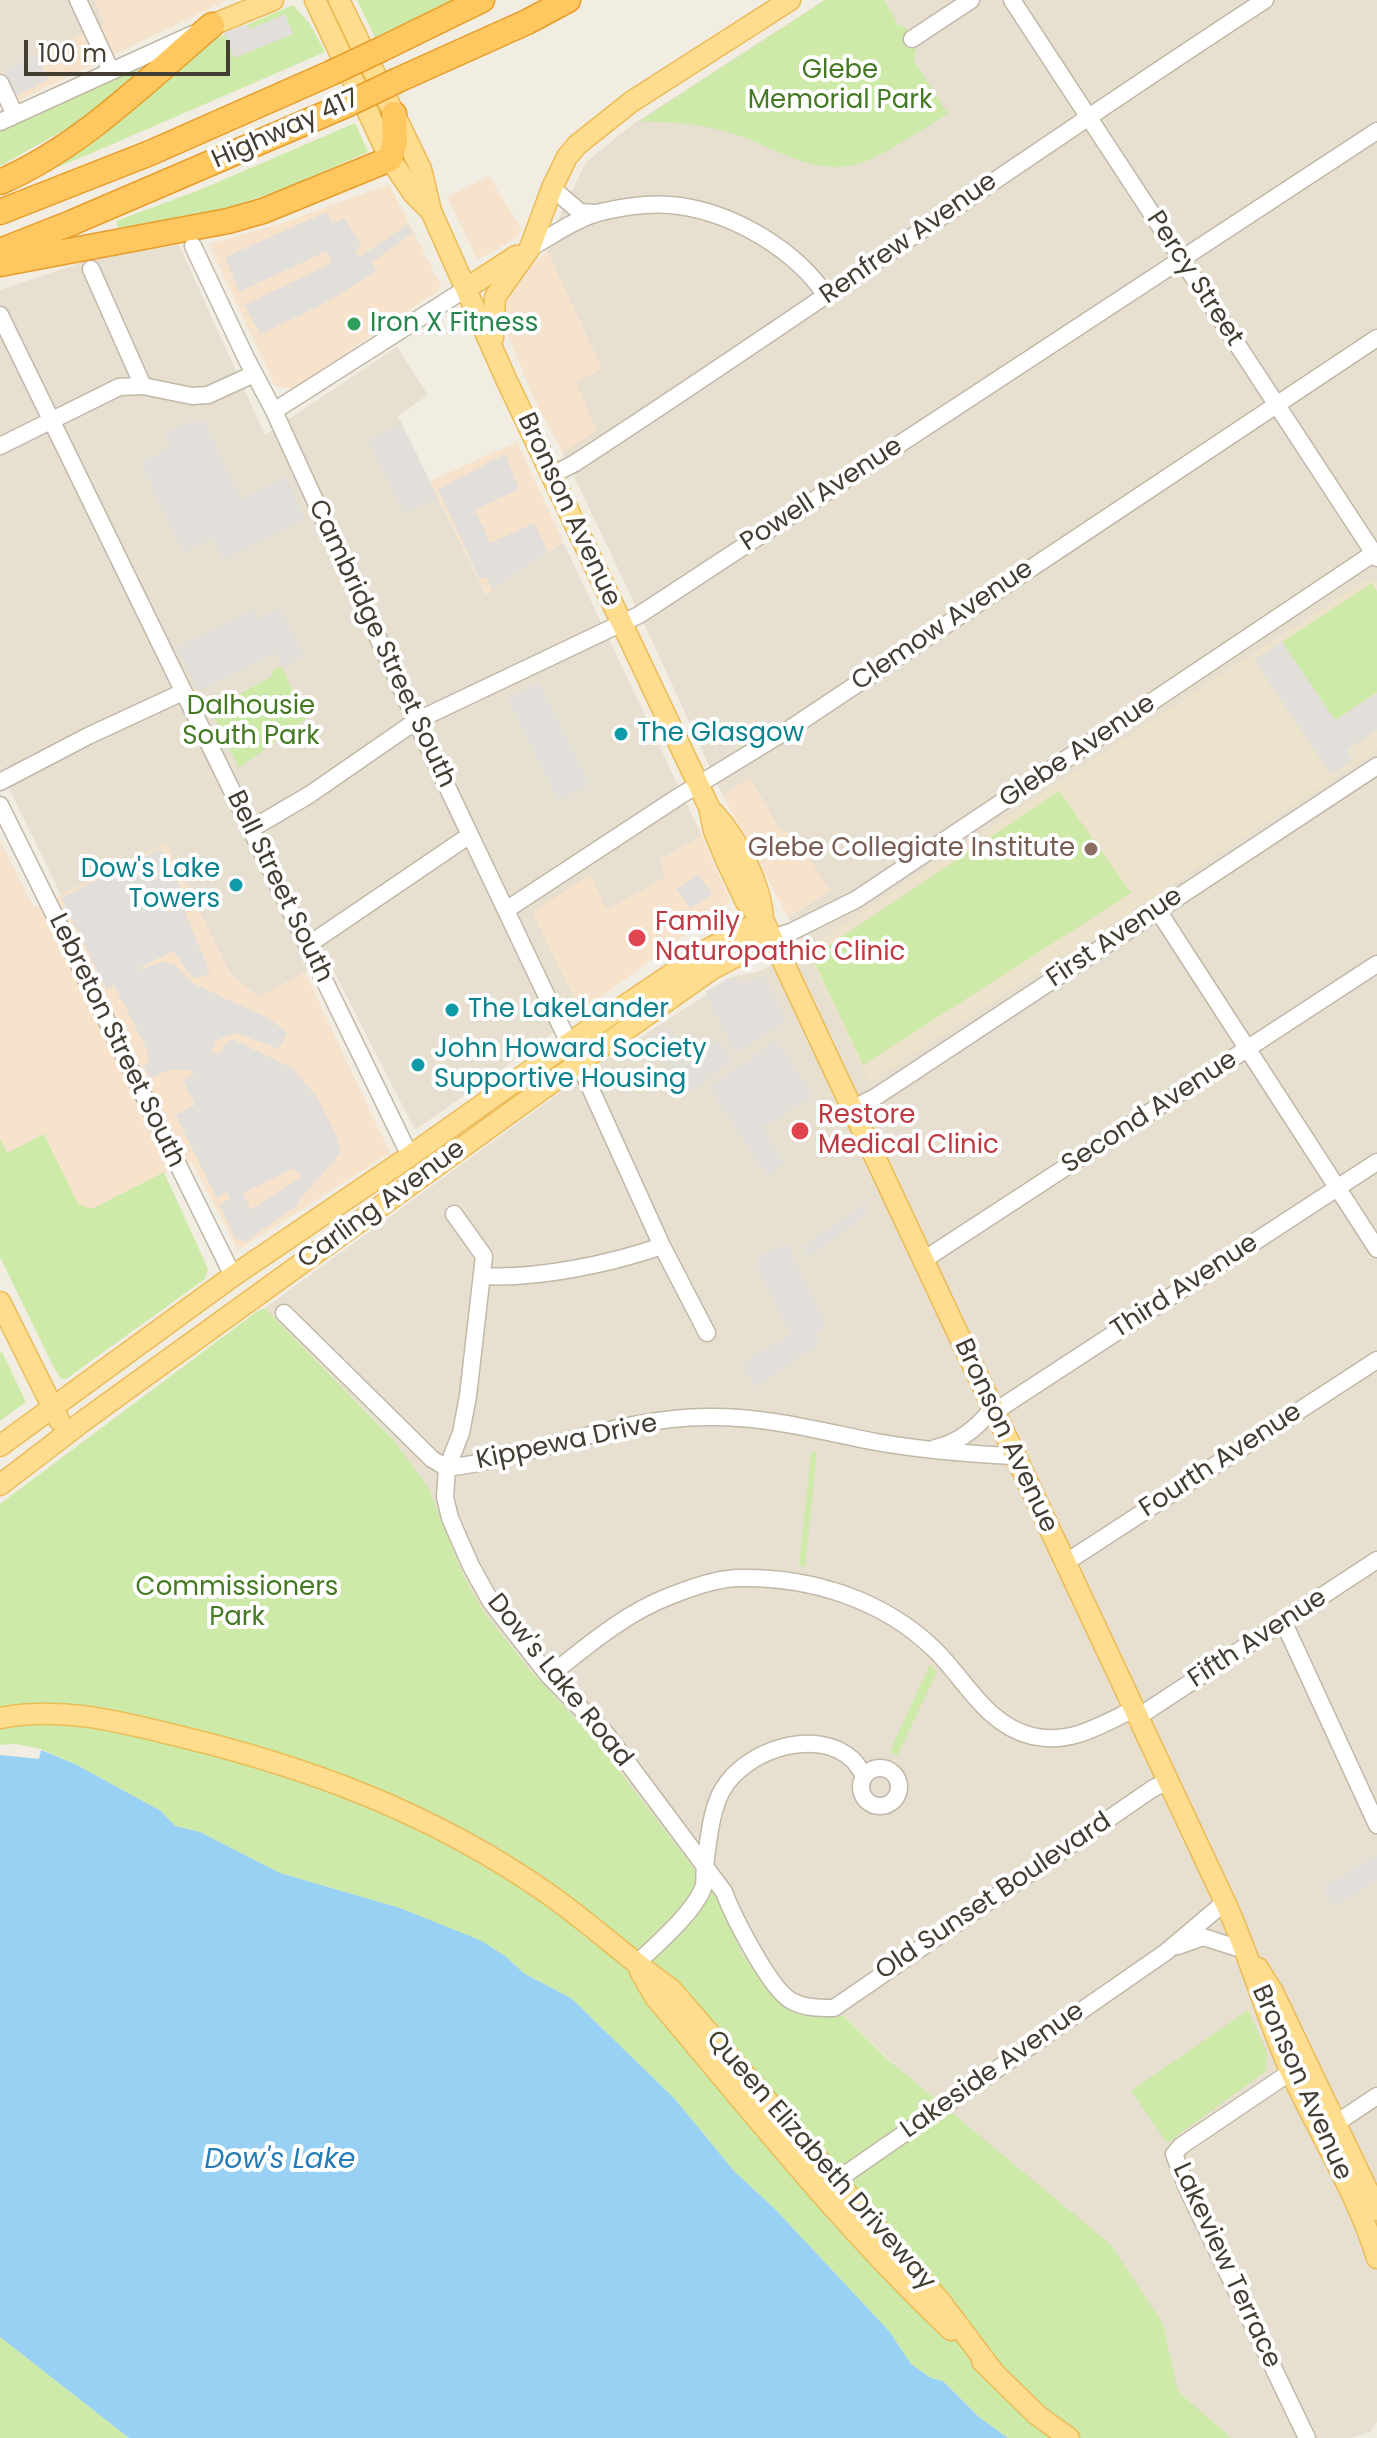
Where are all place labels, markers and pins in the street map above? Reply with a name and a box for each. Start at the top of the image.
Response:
place label: Iron X Fitness [370,308,538,340]
marker: Iron X Fitness [345,315,363,333]
place label: The Glasgow [637,718,804,750]
marker: The Glasgow [612,725,630,743]
place label: Glebe Collegiate Institute [748,833,1075,865]
marker: Glebe Collegiate Institute [1082,840,1100,858]
place label: Dow's Lake Towers [81,854,220,916]
marker: Dow's Lake Towers [227,876,245,894]
place label: Family Naturopathic Clinic [655,907,905,968]
marker: Family Naturopathic Clinic [626,927,648,949]
place label: The LakeLander [468,994,669,1026]
marker: The LakeLander [443,1001,461,1019]
place label: John Howard Society Supportive Housing [434,1034,707,1096]
marker: John Howard Society Supportive Housing [409,1056,427,1074]
place label: Restore Medical Clinic [818,1100,999,1162]
marker: Restore Medical Clinic [789,1120,811,1142]

